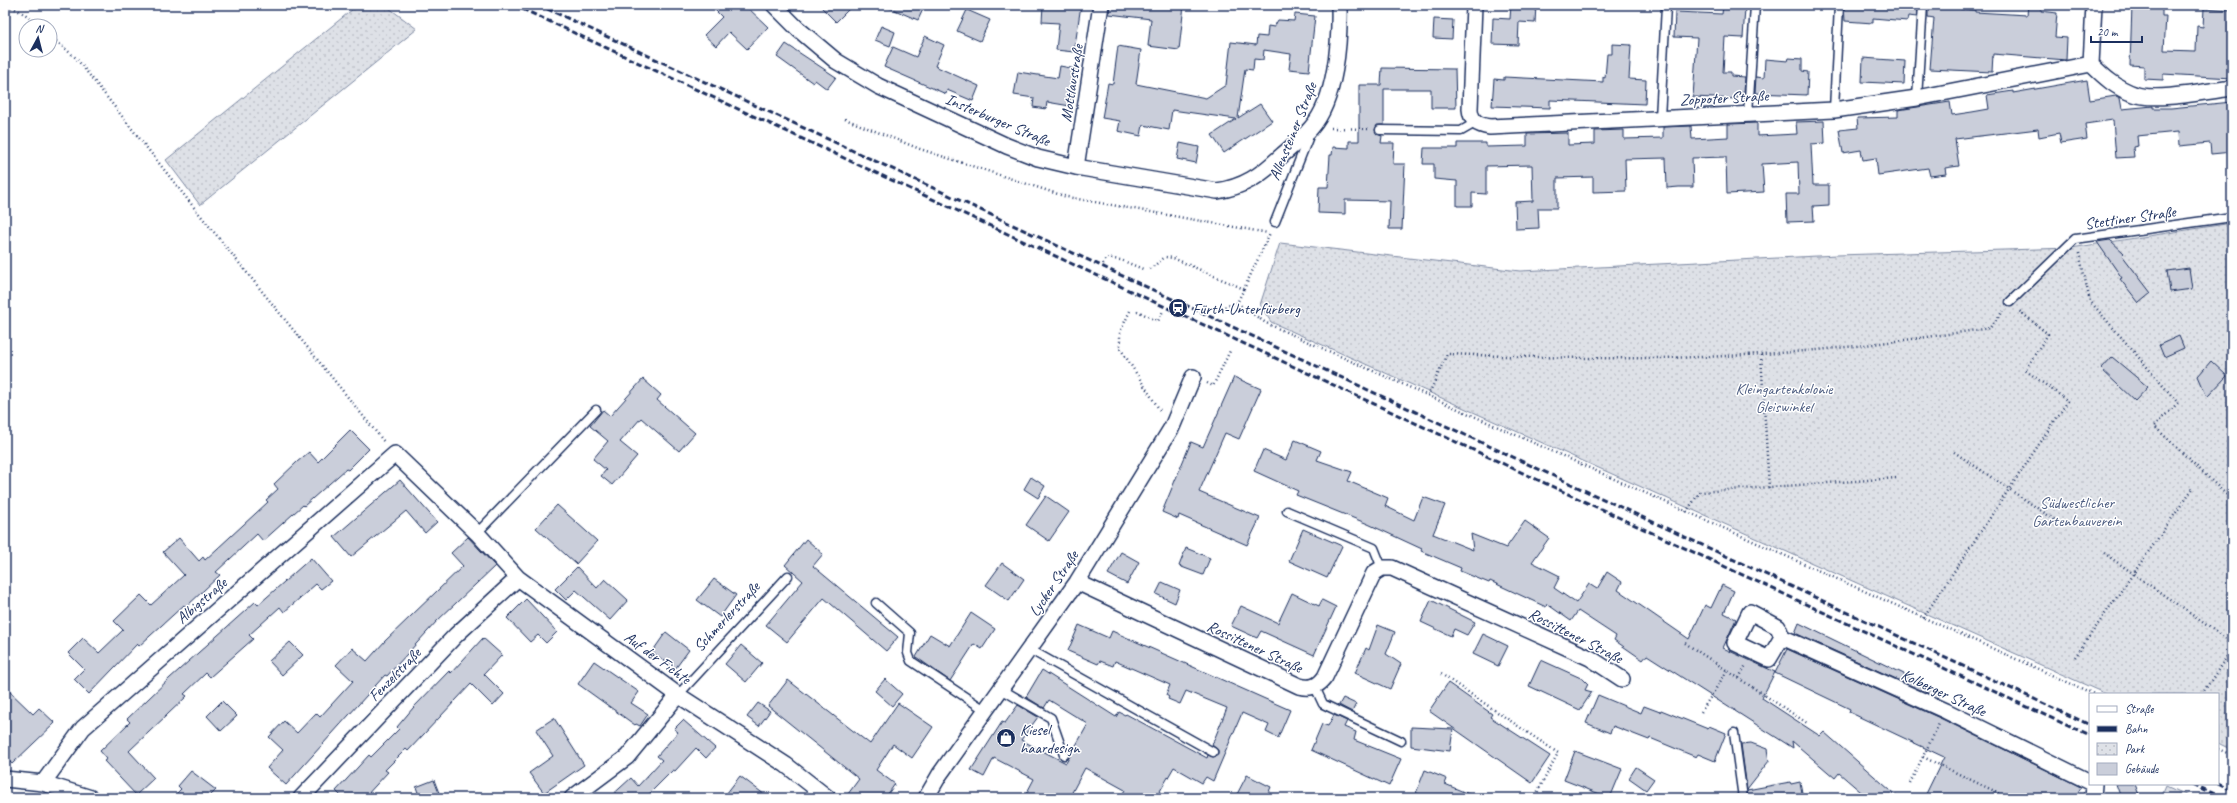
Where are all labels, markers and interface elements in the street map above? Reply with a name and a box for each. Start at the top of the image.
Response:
north arrow [18,18,58,58]
scale bar [2091,18,2142,44]
text: N [35,21,46,36]
text: 20 m [2097,24,2119,40]
street label: Mottlaustraße [1056,41,1088,123]
street label: Allensteiner Straße [1264,78,1322,183]
street label: Zoppoter Straße [1679,86,1771,110]
street label: Insterburger Straße [942,89,1055,152]
street label: Stettiner Straße [2083,201,2179,234]
station icon: Fürth-Unterfürberg [1167,297,1189,319]
place label: Fürth-Unterfürberg [1192,299,1301,319]
park label: Kleingartenkolonie Gleiswinkel [1735,379,1834,417]
park label: Südwestlicher Gartenbauverein [2032,493,2122,531]
street label: Lycker Straße [1025,545,1084,620]
street label: Albigstraße [172,572,233,628]
street label: Schmerlerstraße [689,576,765,656]
street label: Rossittener Straße [1525,604,1628,669]
street label: Rossittener Straße [1204,616,1307,678]
street label: Auf der Fichte [620,627,696,690]
street label: Fenzelstraße [364,642,426,706]
street label: Kolberger Straße [1898,665,1991,722]
legend [2089,693,2219,785]
text: Straße [2125,701,2154,717]
place label: Kiesel haardesign [1020,720,1080,758]
text: Bahn [2125,721,2148,737]
shop icon: Kiesel haardesign [995,727,1017,749]
text: Park [2125,741,2146,757]
text: Gebäude [2125,761,2159,777]

